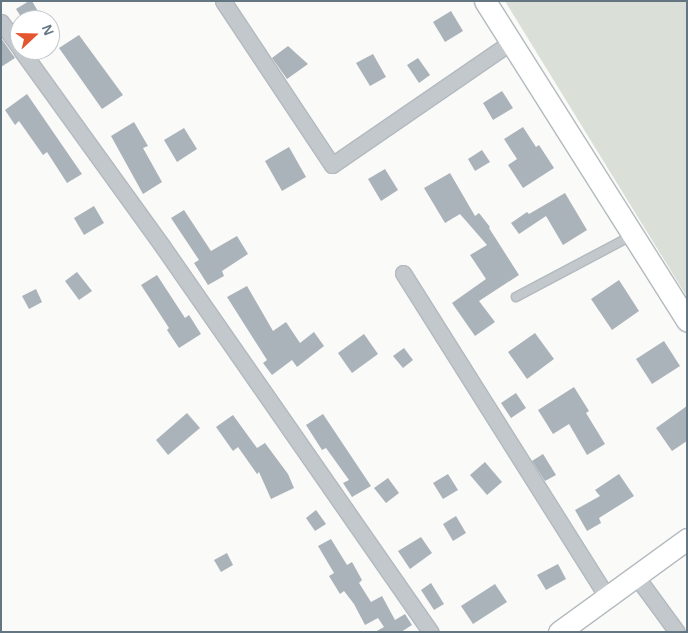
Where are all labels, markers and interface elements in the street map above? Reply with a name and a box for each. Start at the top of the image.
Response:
north arrow [10,10,60,60]
text: N [39,22,57,38]

